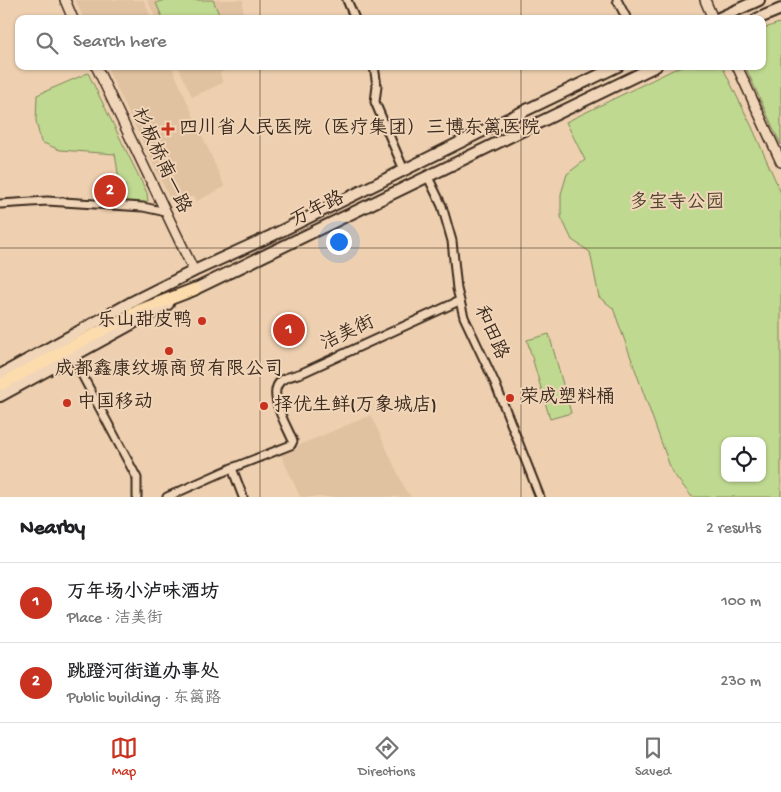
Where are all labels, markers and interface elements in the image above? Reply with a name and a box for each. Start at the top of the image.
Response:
search box [15,15,766,70]
icon: search [33,29,61,57]
text: Search here [73,31,167,54]
street label: 杉板桥南一路 [125,104,195,218]
place label: 四川省人民医院（医疗集团）三博东篱医院 [179,117,540,141]
marker: 四川省人民医院（医疗集团）三博东篱医院 [161,122,175,136]
pin: 2 [94,172,126,210]
street label: 万年路 [287,186,349,233]
park label: 多宝寺公园 [629,191,725,215]
your location [326,229,352,255]
street label: 和田路 [468,302,513,364]
place label: 乐山甜皮鸭 [97,309,192,333]
pin: 1 [273,311,305,349]
street label: 洁美街 [317,311,379,356]
marker: 乐山甜皮鸭 [196,315,208,327]
marker: 成都鑫康纹塬商贸有限公司 [163,345,175,357]
place label: 成都鑫康纹塬商贸有限公司 [55,358,283,382]
place label: 荣成塑料桶 [520,386,615,410]
place label: 中国移动 [77,391,153,415]
marker: 荣成塑料桶 [504,392,516,404]
place label: 择优生鲜(万象城店) [274,394,437,418]
marker: 中国移动 [61,397,73,409]
marker: 择优生鲜(万象城店) [258,400,270,412]
map controls [721,437,766,482]
button: locate [721,437,766,482]
text: Nearby [20,517,85,542]
text: 2 results [706,520,761,539]
text: 万年场小泸味酒坊 [67,582,219,605]
text: 1 [33,593,39,612]
text: 100 m [721,593,761,612]
text: Place · 洁美街 [67,610,163,629]
text: 跳蹬河街道办事处 [67,662,219,685]
text: 2 [32,673,40,692]
text: 230 m [721,673,761,692]
text: Public building · 东篱路 [67,690,221,709]
tab: Map [110,734,138,781]
tab: Directions [358,734,415,781]
tab: Saved [635,734,671,781]

